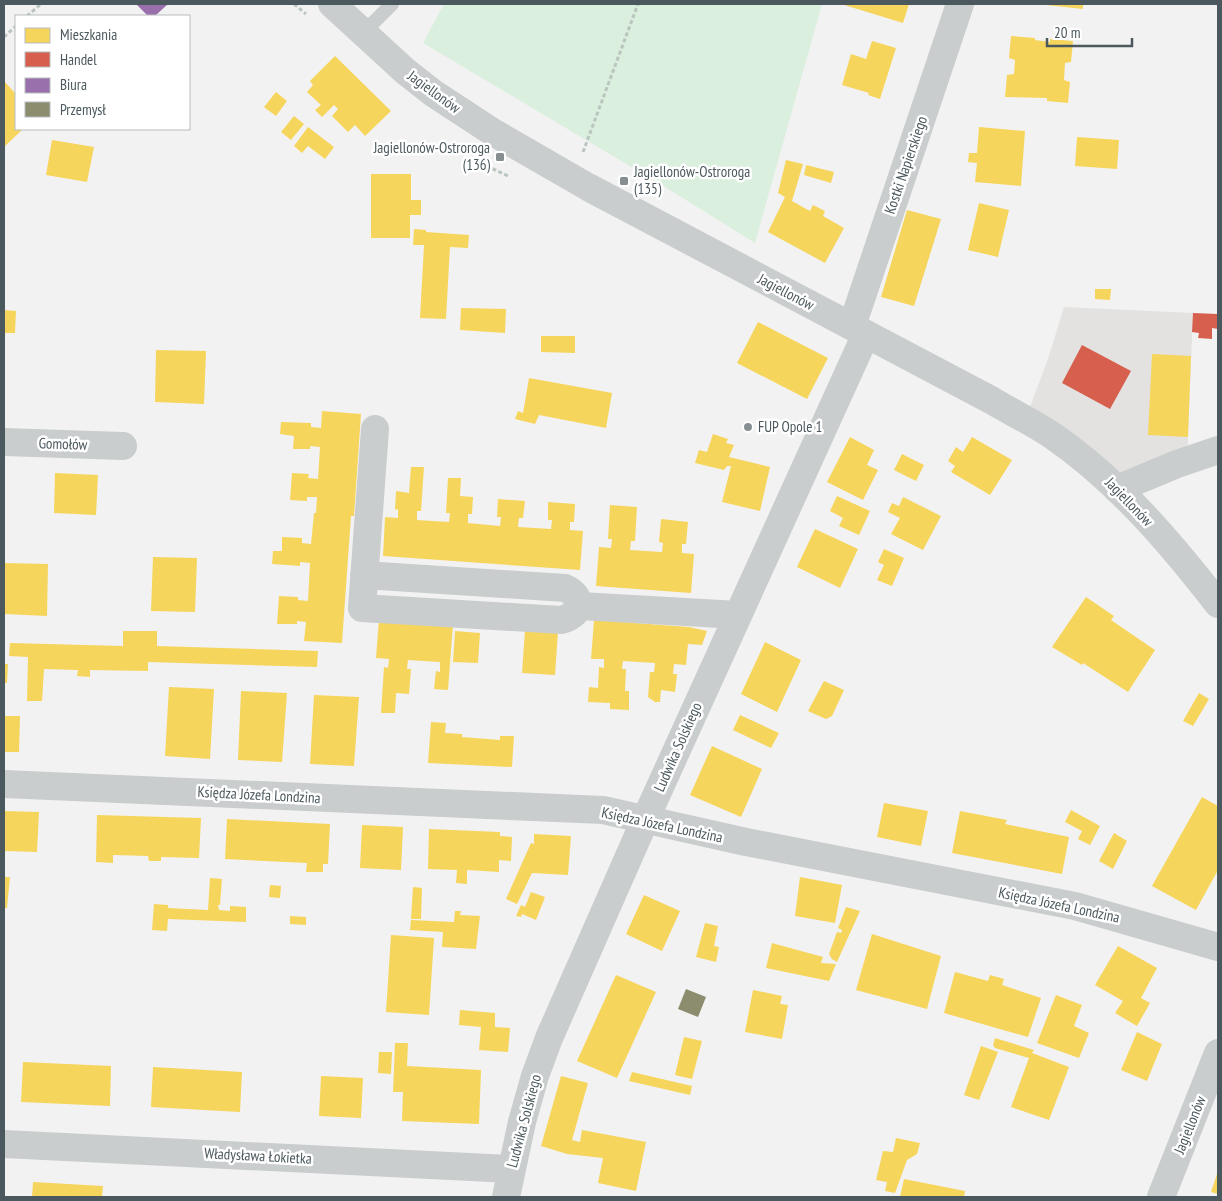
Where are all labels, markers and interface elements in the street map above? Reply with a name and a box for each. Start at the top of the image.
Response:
legend [15,15,190,130]
scale bar [1047,15,1132,47]
text: 20 m [1054,23,1080,42]
text: Mieszkania [60,25,117,44]
text: Handel [60,50,97,69]
street label: Jagiellonów [403,65,465,117]
text: Biura [60,75,87,94]
text: Przemysł [60,100,106,119]
street label: Kostki Napierskiego [880,113,931,216]
place label: Jagiellonów-Ostroroga (136) [373,138,490,174]
marker: Jagiellonów-Ostroroga (136) [494,151,506,163]
place label: Jagiellonów-Ostroroga (135) [633,162,750,198]
marker: Jagiellonów-Ostroroga (135) [618,175,630,187]
street label: Jagiellonów [754,268,818,314]
place label: FUP Opole 1 [758,417,822,436]
marker: FUP Opole 1 [742,421,754,433]
street label: Gomołów [38,433,88,454]
street label: Jagiellonów [1101,472,1157,530]
street label: Ludwika Solskiego [649,699,706,794]
street label: Księdza Józefa Londzina [197,782,321,807]
street label: Księdza Józefa Londzina [600,802,724,847]
street label: Księdza Józefa Londzina [997,882,1121,927]
street label: Ludwika Solskiego [502,1072,545,1170]
street label: Jagiellonów [1169,1093,1210,1157]
street label: Władysława Łokietka [204,1143,312,1168]

